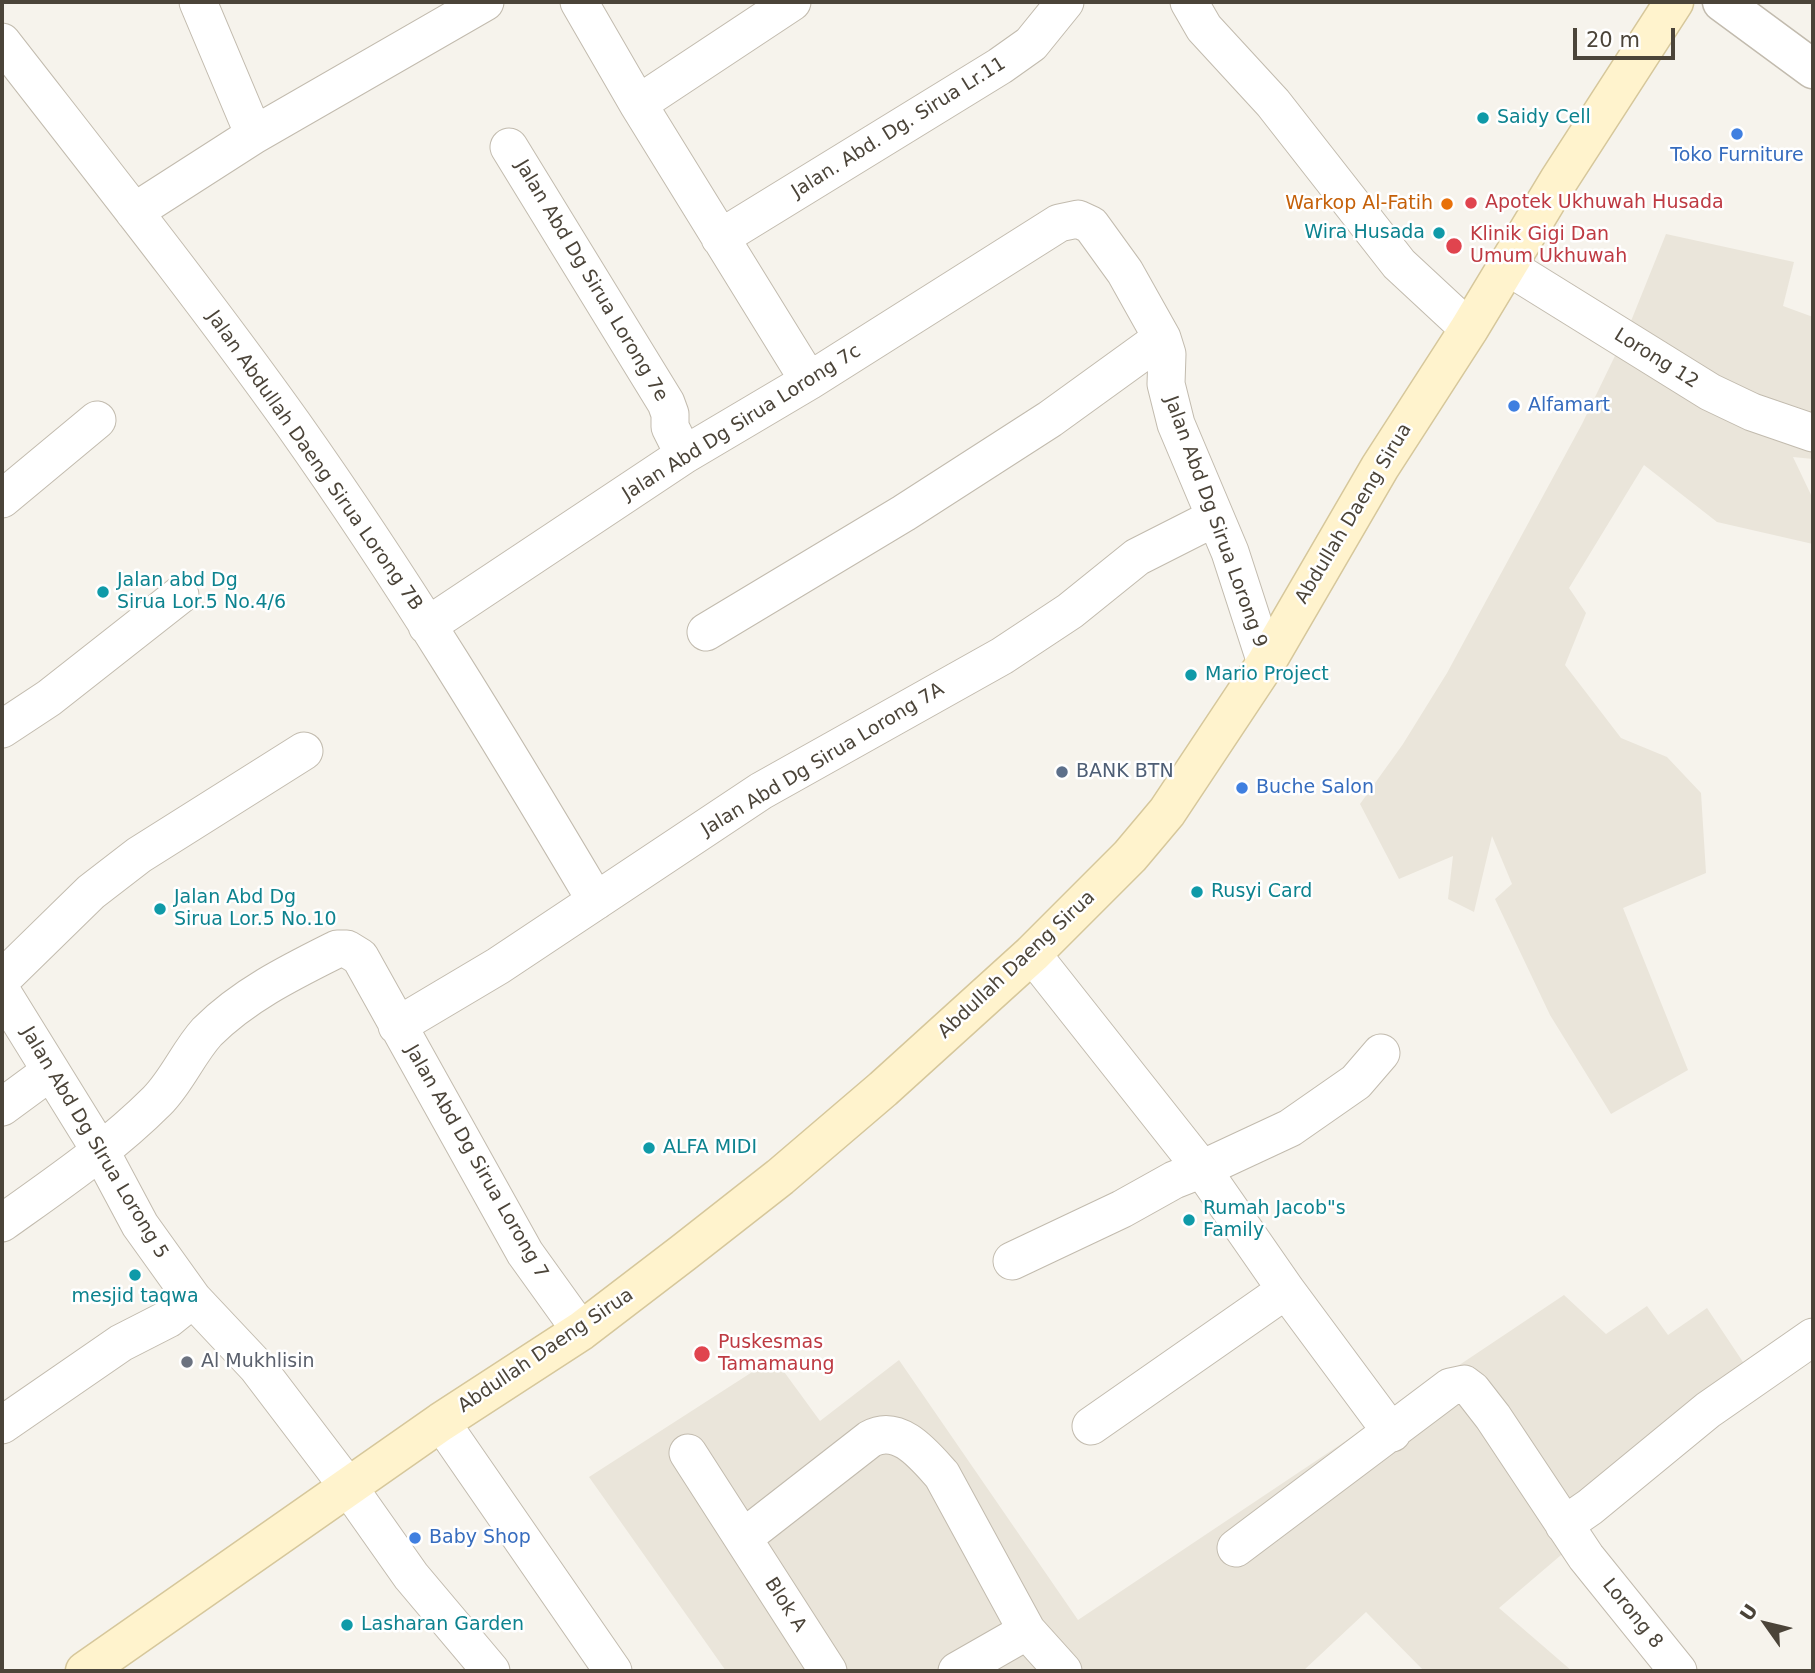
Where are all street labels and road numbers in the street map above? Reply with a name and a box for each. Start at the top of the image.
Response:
street label: Jalan. Abd. Dg. Sirua Lr.11 [788,53,1010,203]
street label: Jalan Abd Dg Sirua Lorong 7e [510,156,672,406]
street label: Jalan Abdullah Daeng Sirua Lorong 7B [201,307,427,615]
street label: Lorong 12 [1610,324,1702,394]
street label: Jalan Abd Dg Sirua Lorong 7c [619,340,865,506]
street label: Jalan Abd Dg Sirua Lorong 9 [1159,393,1271,651]
street label: Abdullah Daeng Sirua [1291,420,1417,608]
street label: Jalan Abd Dg Sirua Lorong 7A [697,678,949,842]
street label: Abdullah Daeng Sirua [934,886,1100,1044]
street label: Jalan Abd Dg SIrua Lorong 5 [16,1023,172,1263]
street label: Jalan Abd Dg Sirua Lorong 7 [400,1041,552,1283]
street label: Abdullah Daeng Sirua [454,1284,638,1418]
street label: Blok A [759,1574,811,1636]
street label: Lorong 8 [1597,1575,1667,1653]

